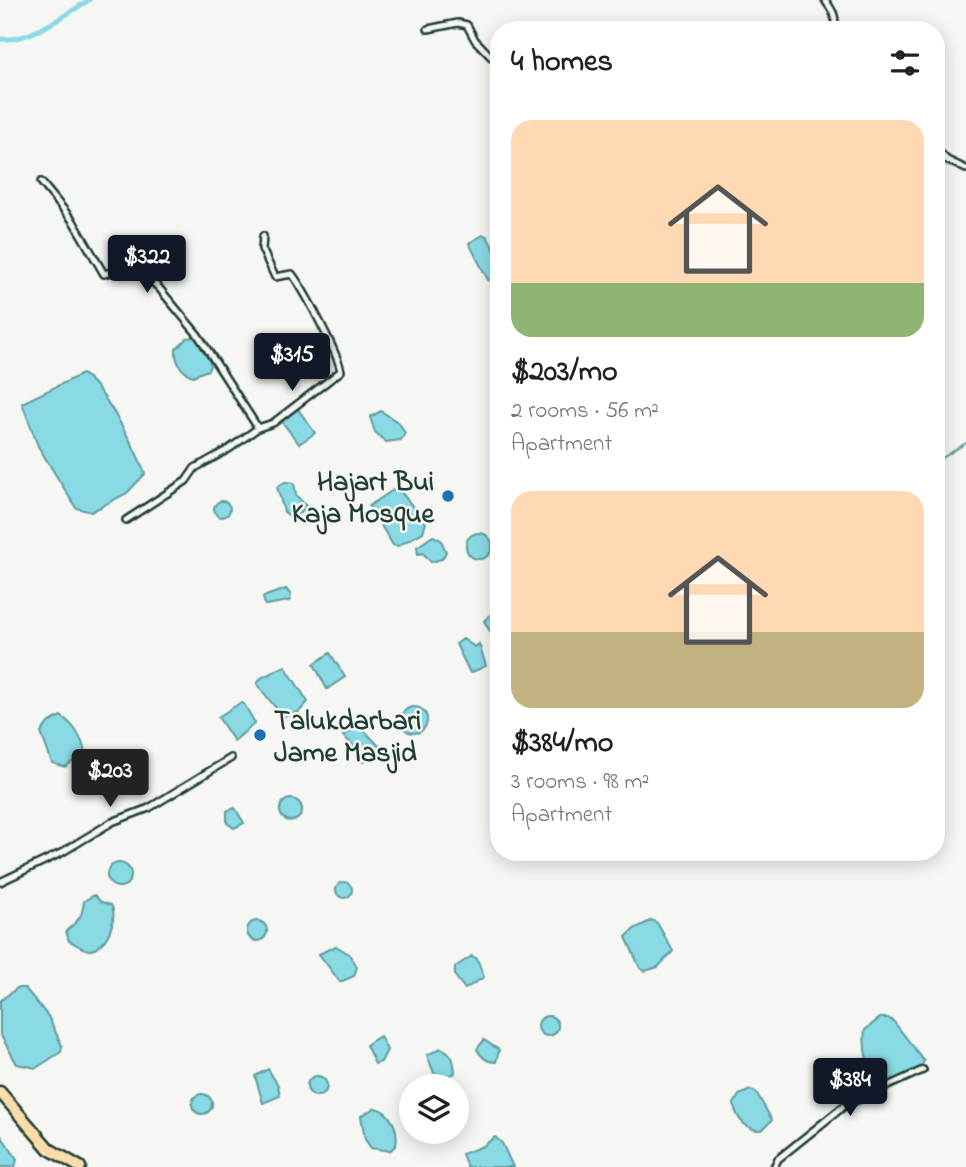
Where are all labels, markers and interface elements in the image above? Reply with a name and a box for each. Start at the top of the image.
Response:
text: 4 homes [511,41,613,85]
icon: filters [886,44,924,82]
icon: home [655,166,781,292]
pin: $322 [106,236,188,295]
text: $322 [124,241,170,274]
pin: $315 [251,334,333,393]
text: $315 [270,339,314,372]
text: $203/mo [511,351,618,395]
text: 2 rooms · 56 m² [511,395,659,428]
text: Apartment [511,428,612,461]
place label: Hajart Bui Kaja Mosque [292,463,435,536]
marker: Hajart Bui Kaja Mosque [440,488,456,504]
icon: home [655,537,781,663]
place label: Talukdarbari Jame Masjid [274,702,421,775]
text: $384/mo [511,722,613,766]
marker: Talukdarbari Jame Masjid [252,727,268,743]
pin: $203 [69,750,151,809]
text: $203 [88,755,132,788]
text: 3 rooms · 98 m² [511,766,649,799]
text: Apartment [511,799,612,832]
pin: $384 [809,1058,891,1118]
text: $384 [829,1064,871,1097]
map controls [399,1074,469,1144]
button: layers [399,1074,469,1144]

